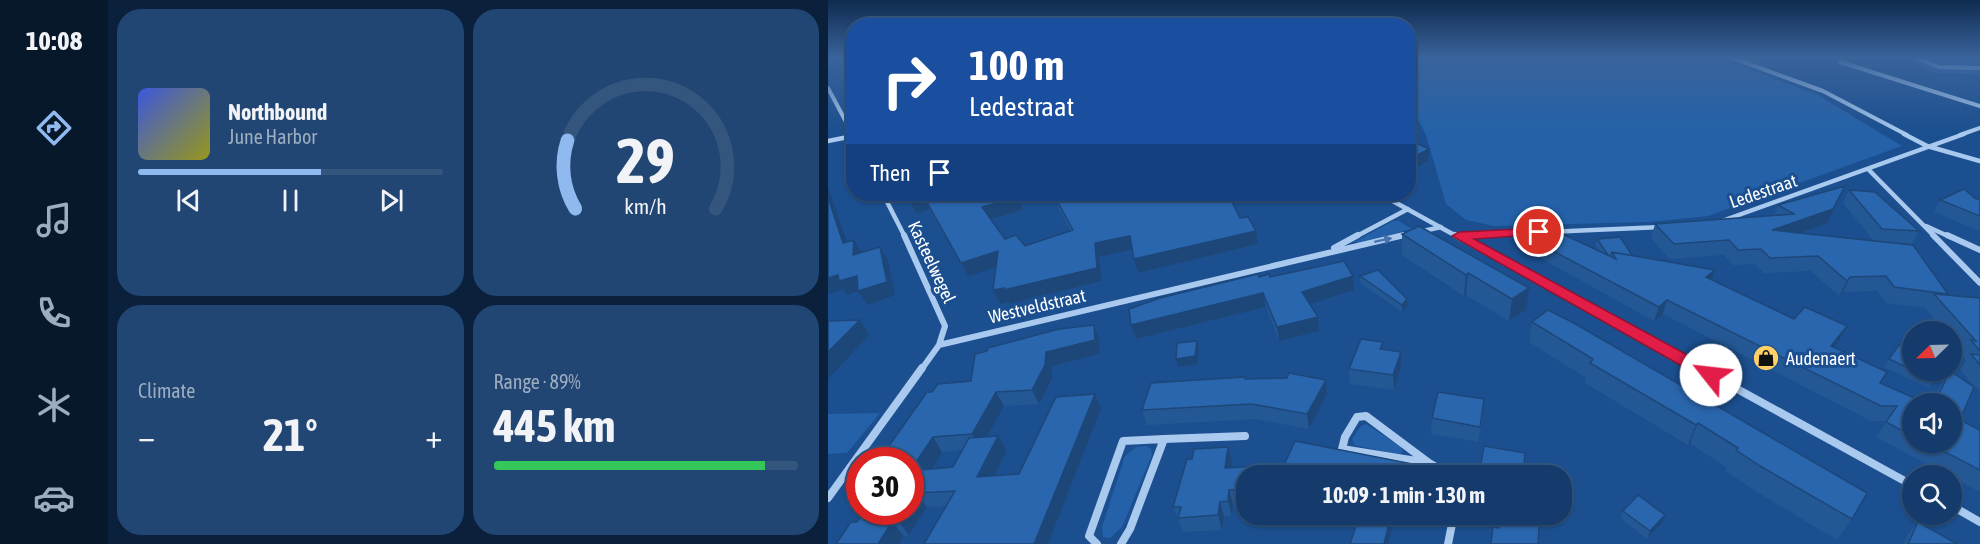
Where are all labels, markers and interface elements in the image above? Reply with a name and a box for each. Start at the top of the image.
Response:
text: 10:08 [26,25,82,56]
text: 100 m [969,41,1064,89]
icon: right [870,42,948,120]
text: Ledestraat [969,91,1074,122]
text: Northbound [228,99,327,125]
icon: directions [33,107,75,149]
text: June Harbor [228,125,317,148]
text: 29 [616,126,675,197]
icon: arrive [923,156,956,189]
text: Then [870,160,911,186]
street label: Ledestraat [1726,170,1800,212]
icon: previous [172,184,205,217]
icon: pause [274,184,307,217]
icon: next [375,184,408,217]
text: km/h [624,195,667,220]
icon: music [33,199,75,241]
pin [1513,206,1564,257]
icon: arrive [1522,215,1555,248]
street label: Kasteelwegel [904,218,960,307]
one-way arrow [1374,235,1393,244]
street label: Westveldstraat [986,285,1088,327]
icon: phone [33,292,75,334]
north arrow [1902,321,1962,381]
map controls [1902,321,1962,525]
position arrow [1679,343,1743,407]
shop icon: Audenaert [1751,343,1781,373]
place label: Audenaert [1786,348,1856,369]
text: Range · 89% [494,370,581,393]
text: Climate [138,379,195,402]
icon: climate [33,384,75,426]
button: sound [1902,393,1962,453]
text: 445 km [494,400,615,452]
text: 21° [263,409,318,461]
text: − [138,417,155,455]
text: + [425,417,442,455]
speed limit sign: 30 [846,447,924,525]
button: search [1902,465,1962,525]
icon: car [33,477,75,519]
text: 10:09 · 1 min · 130 m [1323,482,1485,508]

